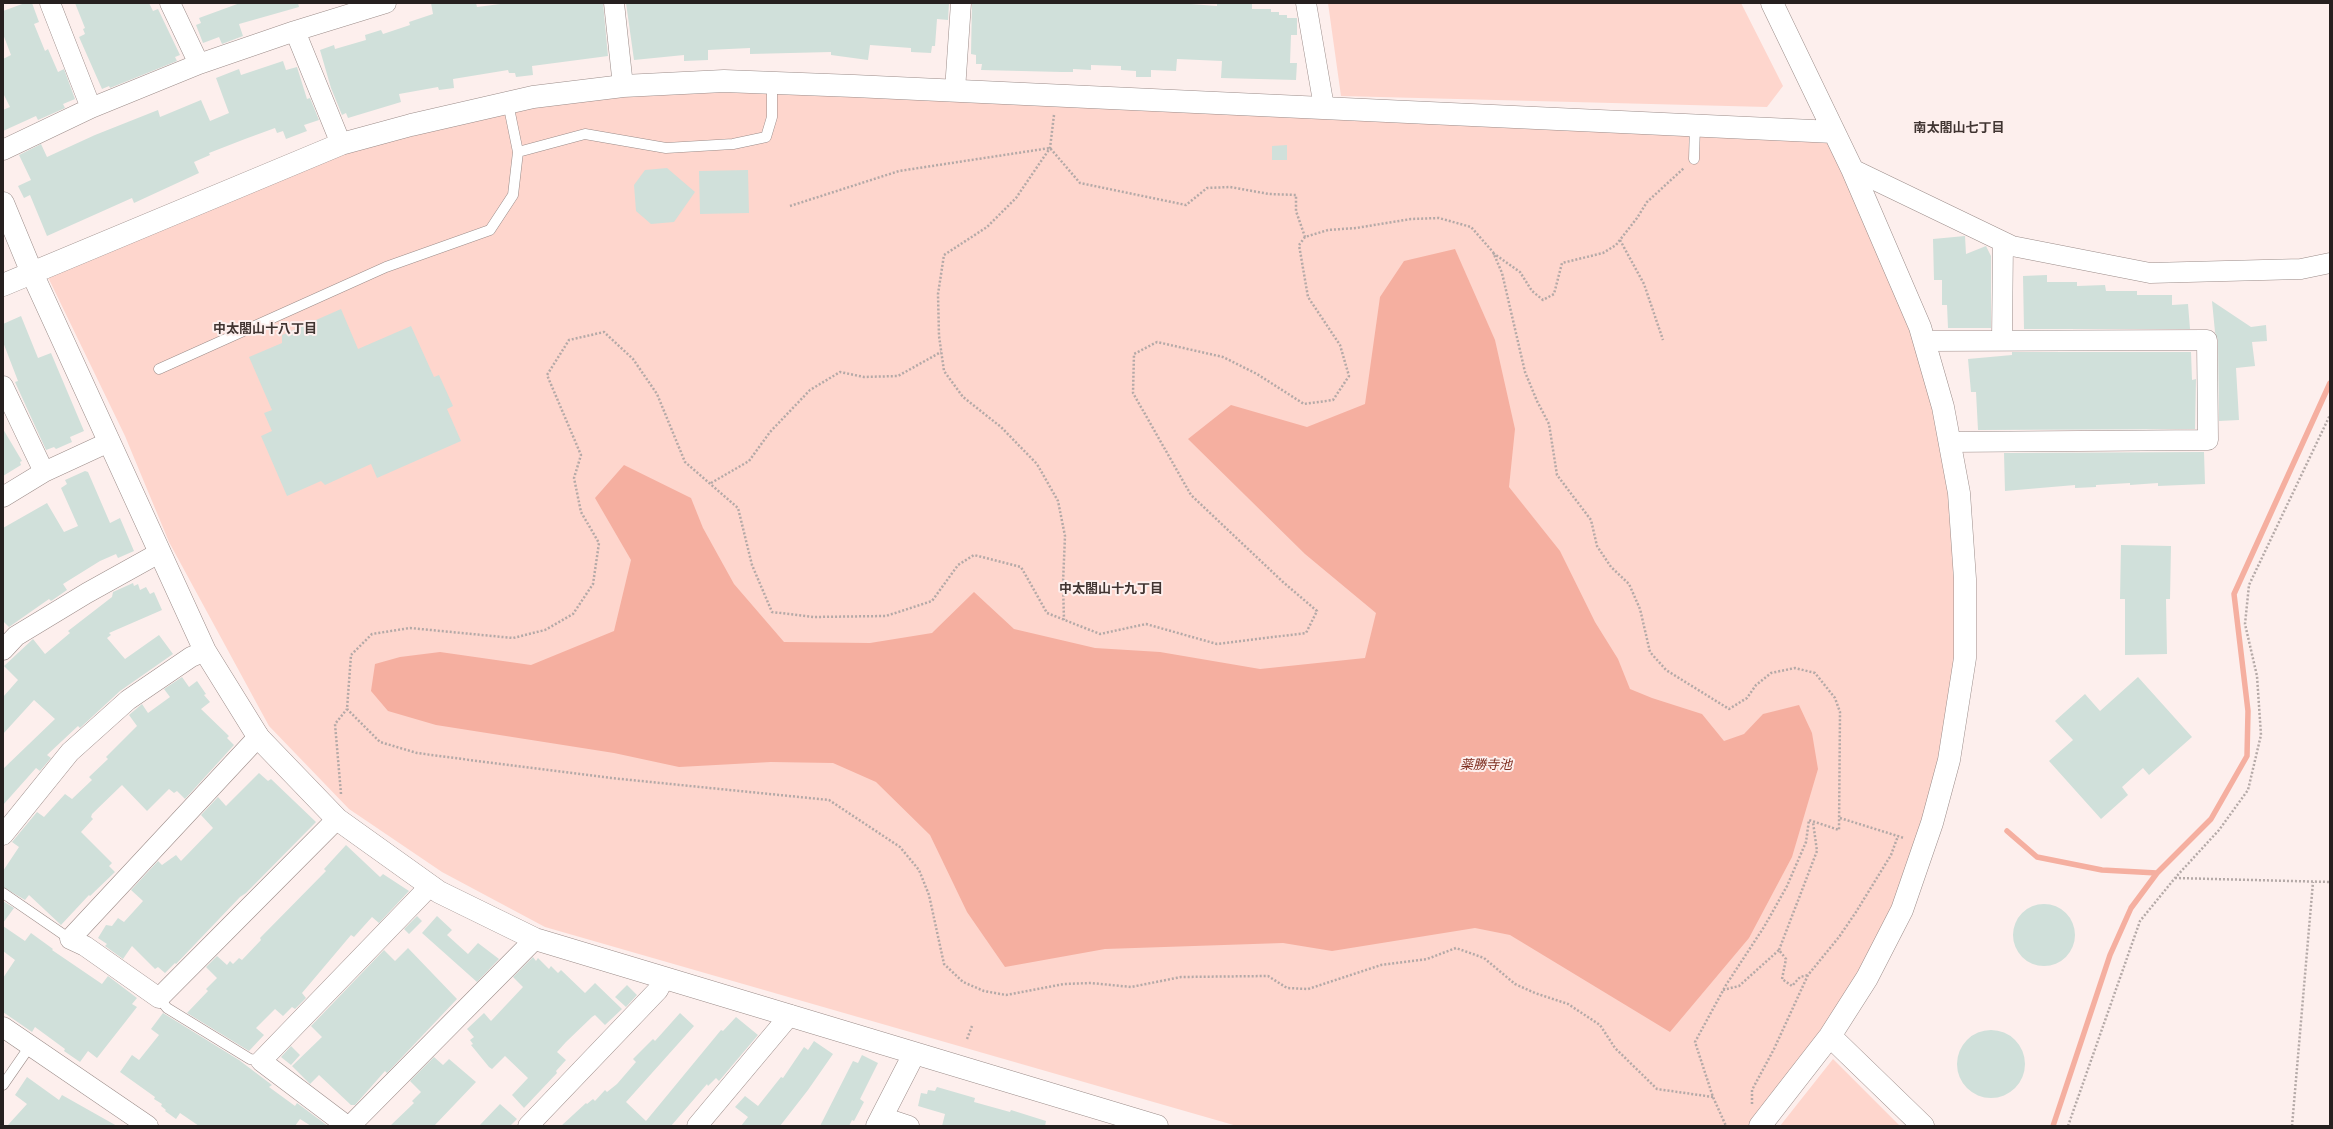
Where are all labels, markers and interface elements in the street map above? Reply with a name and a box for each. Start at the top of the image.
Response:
district label: 南太閤山七丁目 [1914,120,2004,136]
district label: 中太閤山十八丁目 [213,321,317,337]
district label: 中太閤山十九丁目 [1059,581,1163,597]
water label: 薬勝寺池 [1460,757,1512,773]

